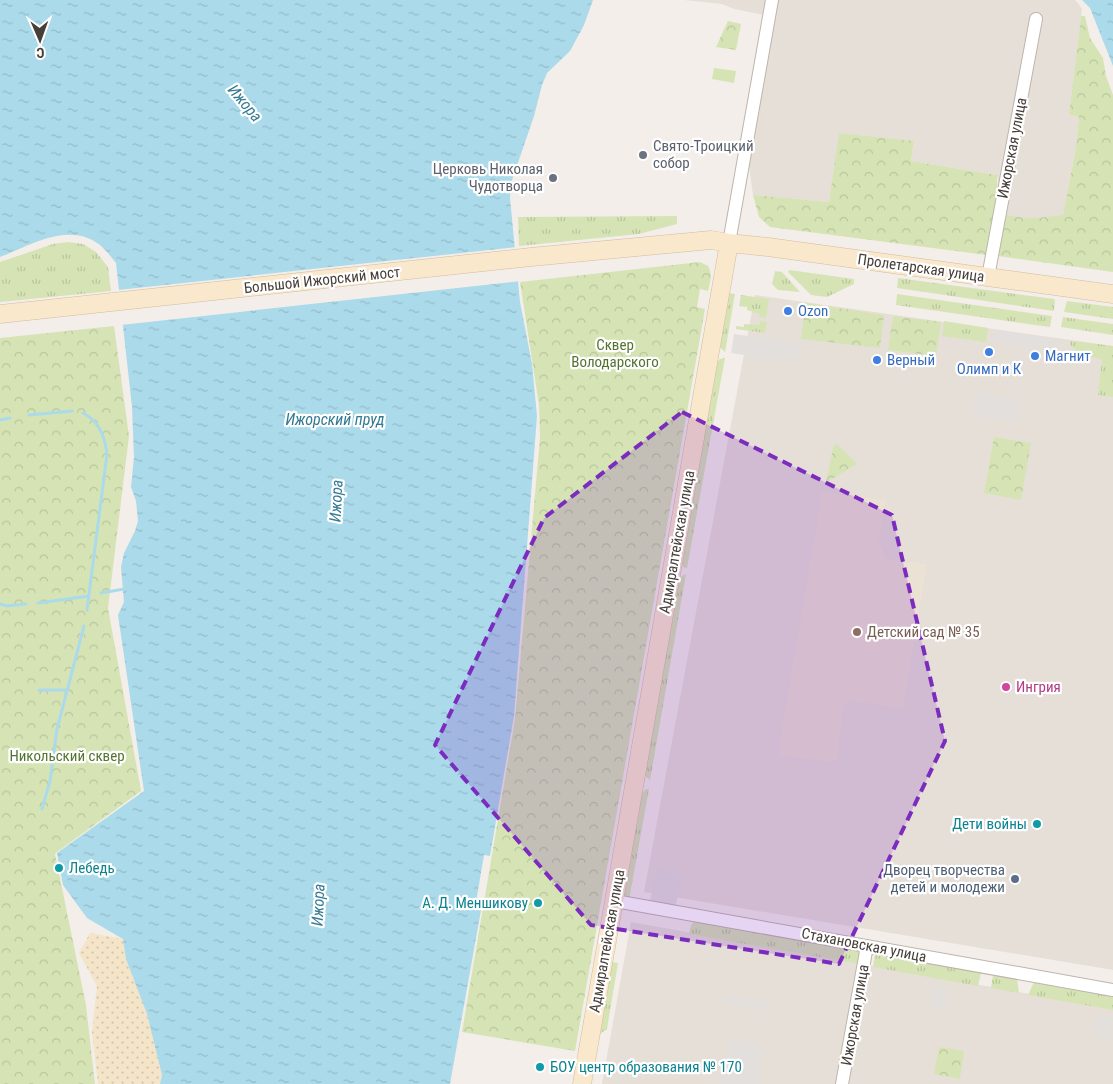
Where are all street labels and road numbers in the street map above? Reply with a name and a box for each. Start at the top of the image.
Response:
street label: Ижорская улица [993,96,1031,200]
street label: Пролетарская улица [856,250,986,286]
street label: Большой Ижорский мост [243,263,401,297]
street label: Адмиралтейская улица [656,469,698,615]
street label: Адмиралтейская улица [586,868,628,1014]
street label: Стахановская улица [800,924,928,966]
street label: Ижорская улица [837,963,873,1067]

